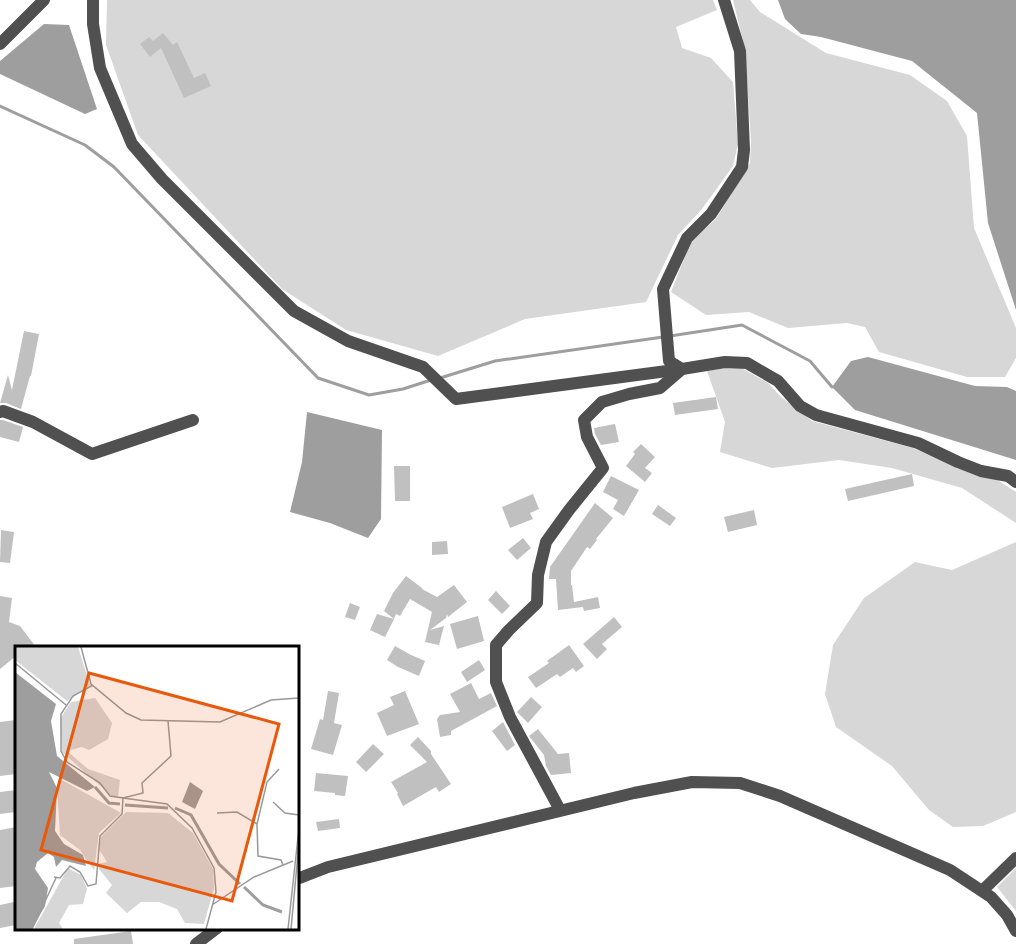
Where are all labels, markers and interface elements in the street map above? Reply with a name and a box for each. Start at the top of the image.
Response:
inset map [15,646,298,929]

